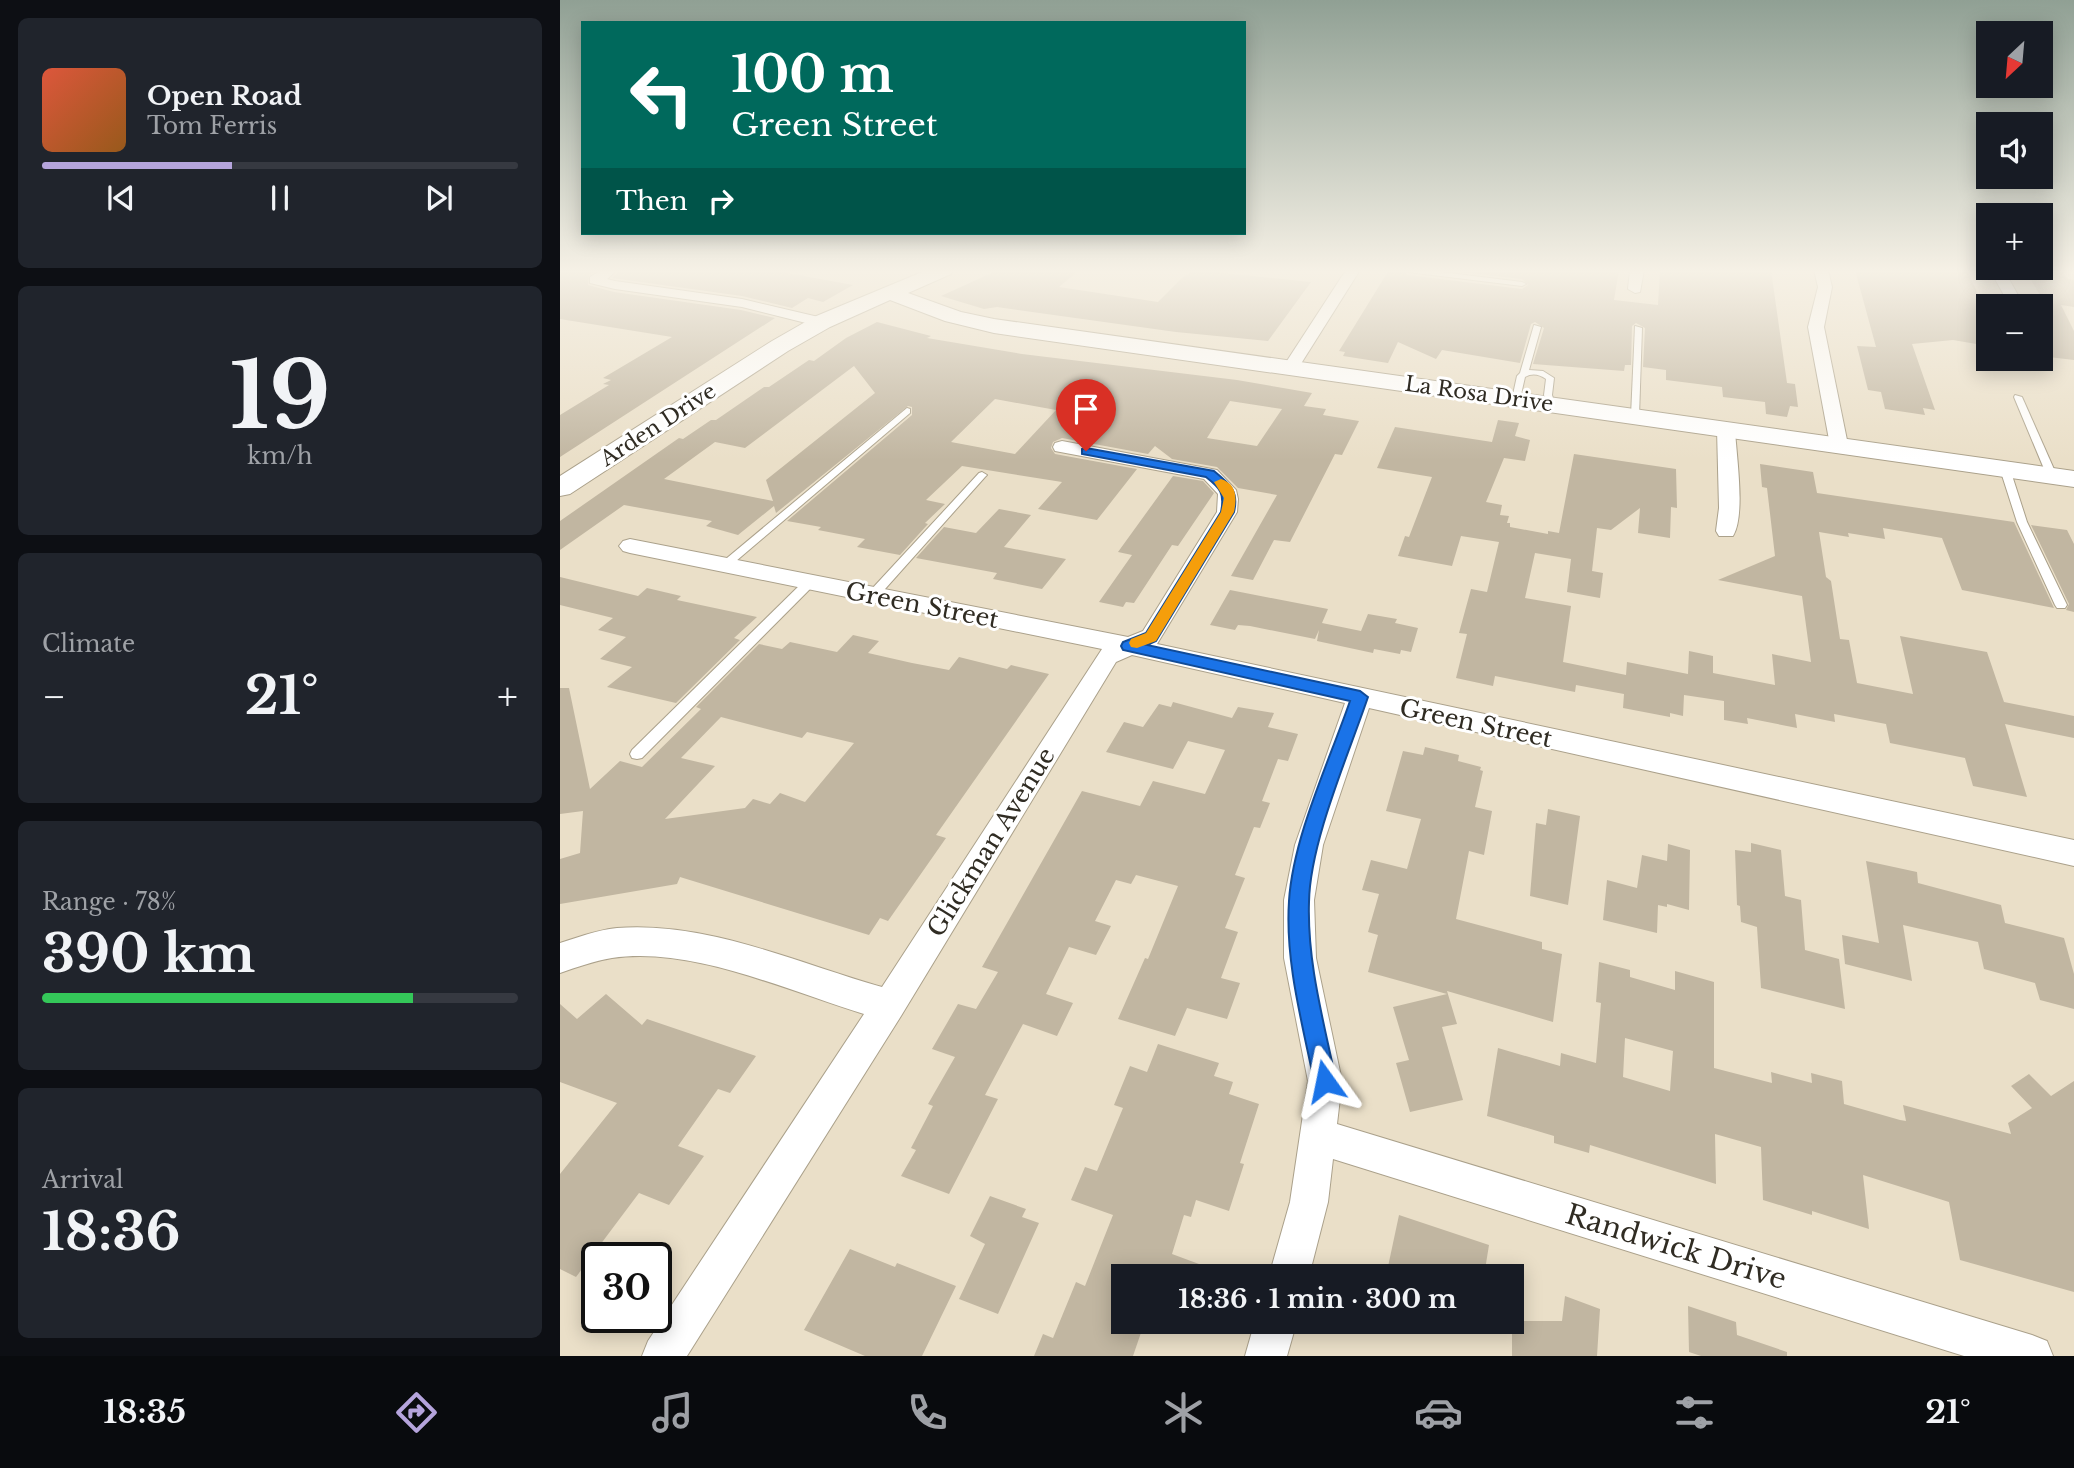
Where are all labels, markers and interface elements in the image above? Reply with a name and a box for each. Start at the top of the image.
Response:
north arrow [1976,21,2053,98]
map controls [1976,21,2053,371]
text: 100 m [731,44,894,105]
icon: left [616,49,707,140]
text: Open Road [147,80,302,112]
text: Green Street [731,105,938,145]
text: Tom Ferris [147,112,277,140]
button: sound [1976,112,2053,189]
icon: previous [102,179,140,217]
icon: pause [261,179,299,217]
icon: next [420,179,458,217]
icon: right [702,182,740,220]
text: Then [616,185,688,217]
button: + [1976,203,2053,280]
button: − [1976,294,2053,371]
text: 19 [229,340,331,453]
street label: La Rosa Drive [1403,371,1555,417]
street label: Arden Drive [594,378,721,473]
pin [1056,379,1116,451]
icon: arrive [1067,390,1105,428]
text: km/h [247,442,313,470]
street label: Green Street [843,576,1001,634]
text: Climate [42,630,135,658]
text: 21° [245,664,319,728]
text: − [42,673,66,720]
text: + [497,673,518,720]
street label: Green Street [1397,693,1555,753]
street label: Glickman Avenue [921,742,1061,942]
text: Range · 78% [42,888,176,916]
text: 390 km [42,922,255,986]
position arrow [1288,1044,1362,1118]
text: Arrival [42,1166,123,1194]
street label: Randwick Drive [1561,1197,1791,1297]
text: 18:36 [42,1200,181,1264]
speed limit sign: 30 [581,1242,672,1333]
text: 18:36 · 1 min · 300 m [1178,1283,1457,1315]
icon: directions [392,1388,441,1437]
icon: music [648,1388,697,1437]
icon: phone [903,1388,952,1437]
icon: climate [1159,1388,1208,1437]
icon: car [1414,1388,1463,1437]
icon: filters [1670,1388,1719,1437]
text: 18:35 [103,1392,186,1432]
text: 21° [1925,1392,1971,1432]

